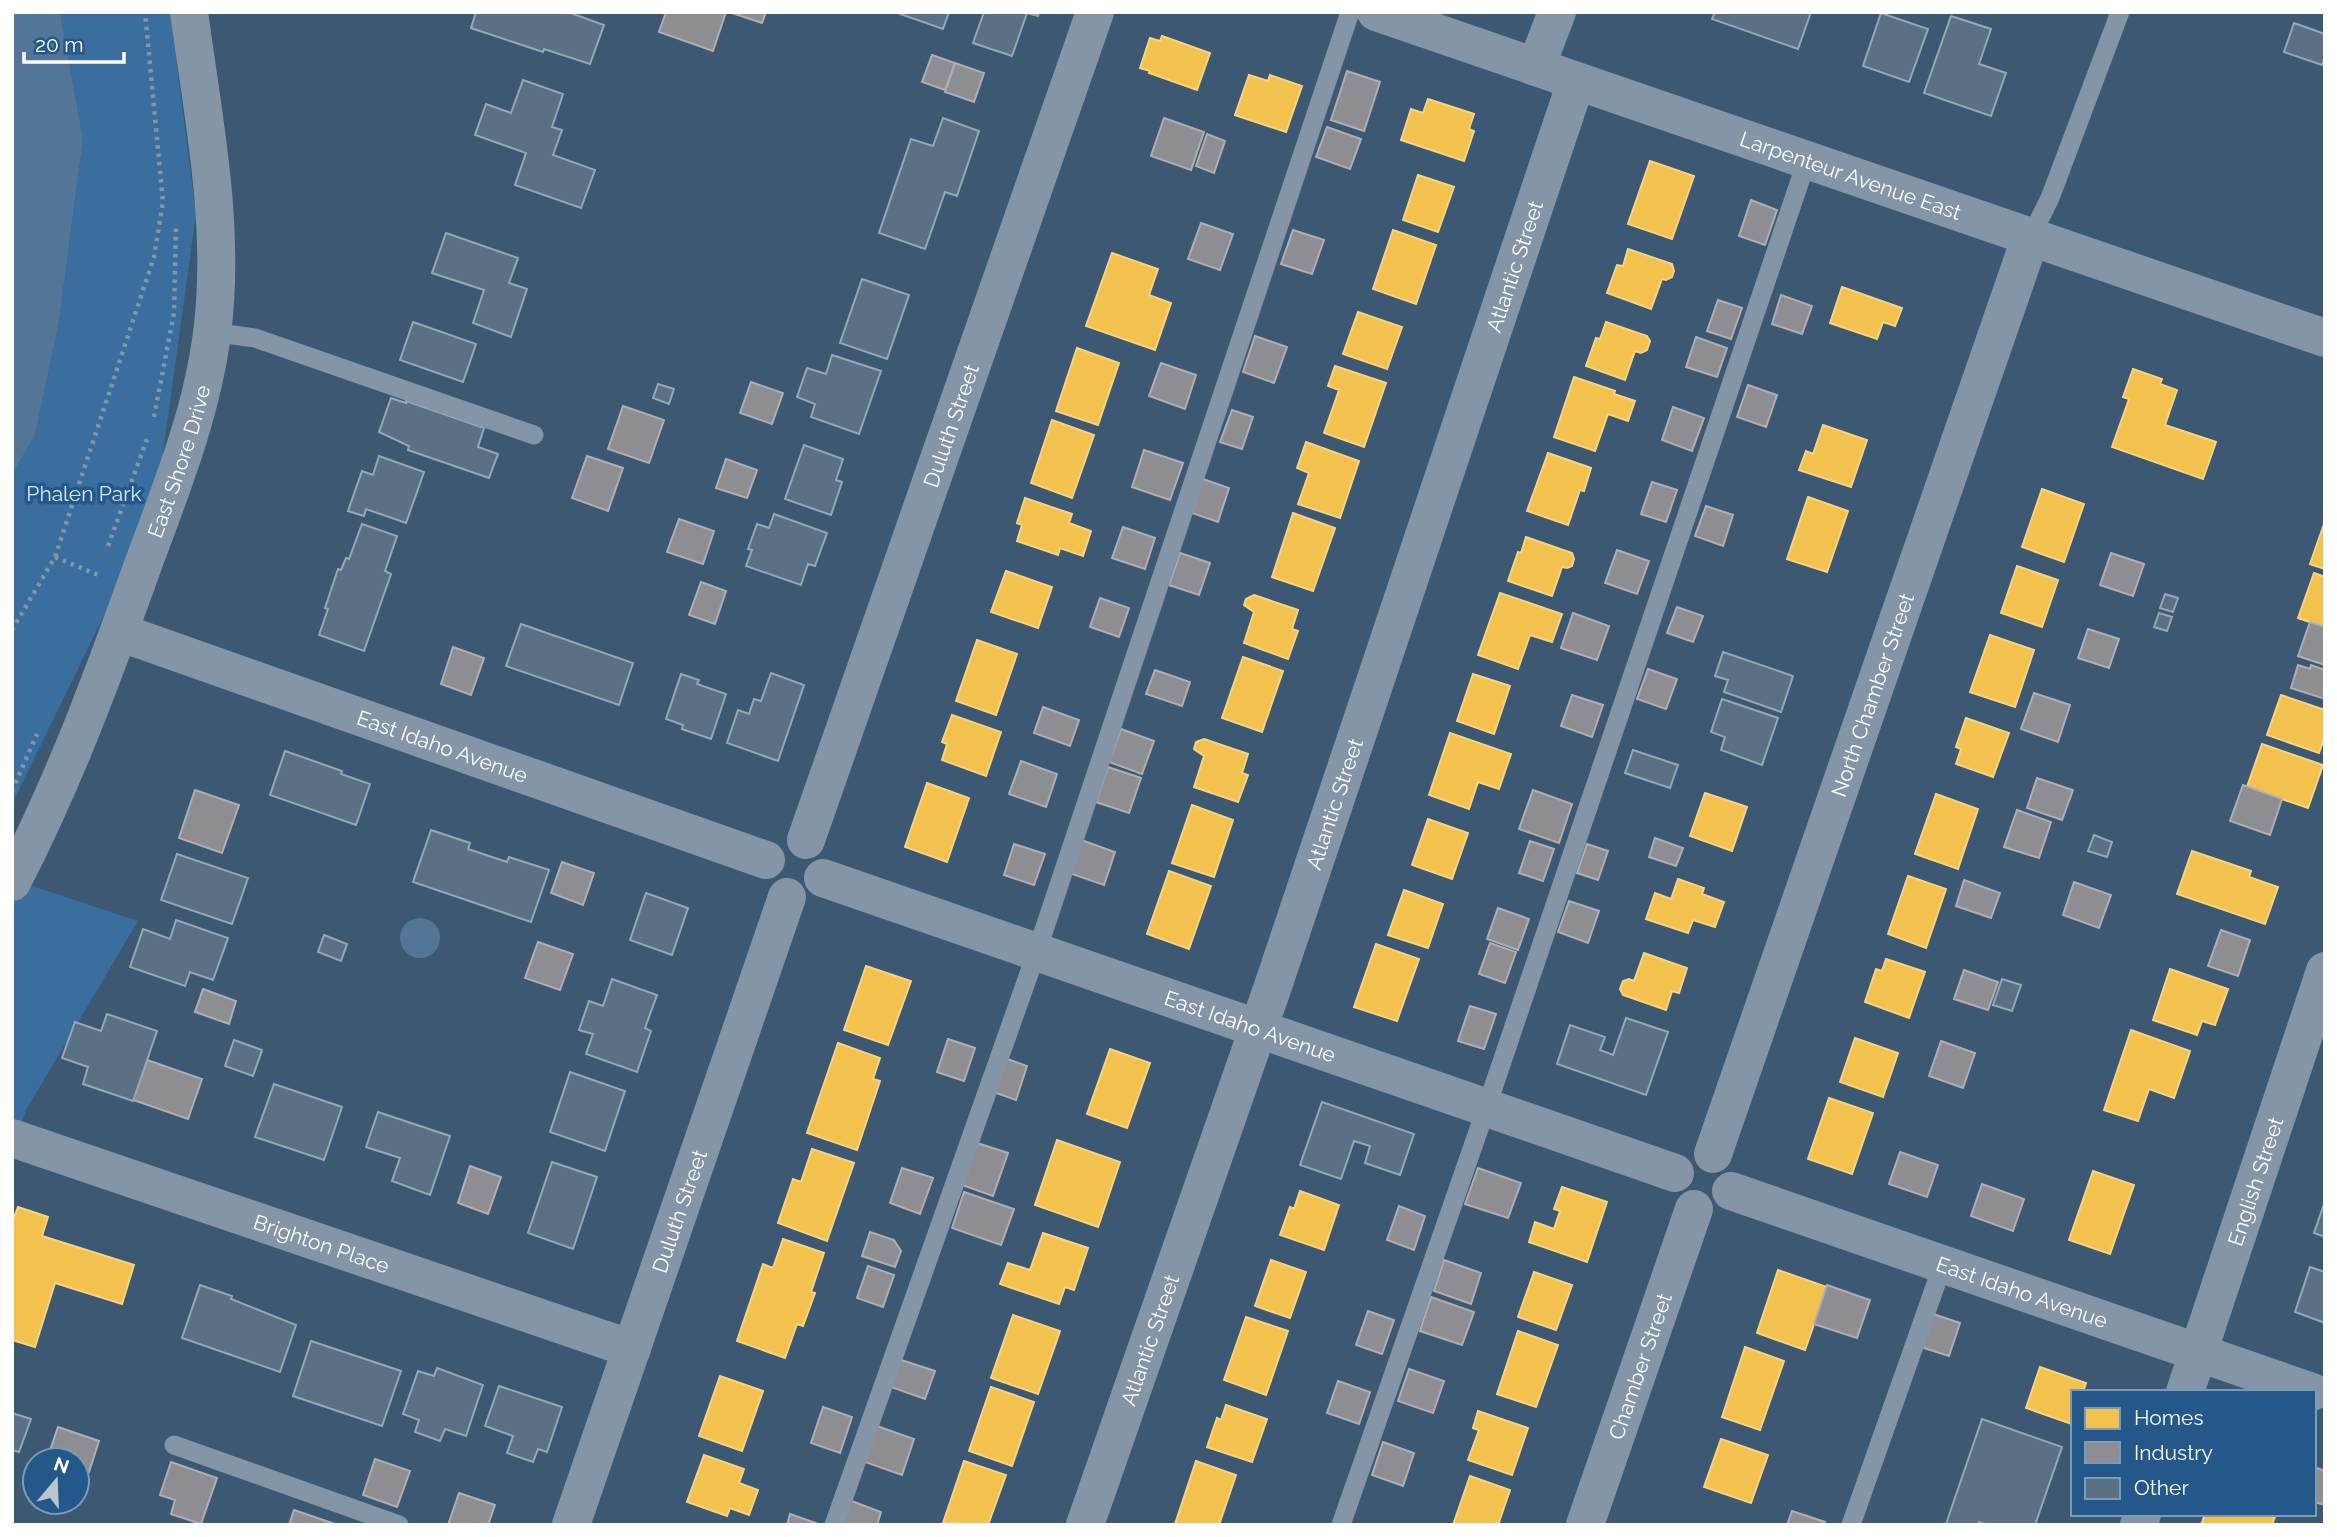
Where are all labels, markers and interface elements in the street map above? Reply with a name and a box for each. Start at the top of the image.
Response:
scale bar [24,21,124,65]
text: 20 m [35,32,83,57]
street label: Larpenteur Avenue East [1737,126,1965,225]
street label: Atlantic Street [1481,197,1548,335]
street label: Duluth Street [918,361,984,490]
street label: East Shore Drive [142,383,215,541]
park label: Phalen Park [26,481,142,506]
street label: North Chamber Street [1825,590,1919,800]
street label: East Idaho Avenue [354,704,531,788]
street label: Atlantic Street [1300,735,1368,873]
street label: East Idaho Avenue [1161,985,1339,1067]
street label: English Street [2222,1114,2288,1249]
street label: Duluth Street [646,1146,712,1276]
street label: Brighton Place [250,1209,393,1278]
street label: East Idaho Avenue [1933,1251,2111,1333]
street label: Atlantic Street [1115,1271,1184,1409]
street label: Chamber Street [1603,1290,1677,1443]
legend [2071,1390,2316,1516]
text: Homes [2134,1405,2204,1430]
text: Industry [2134,1440,2213,1465]
north arrow [21,1446,91,1516]
text: N [51,1452,72,1478]
text: Other [2134,1475,2189,1500]

